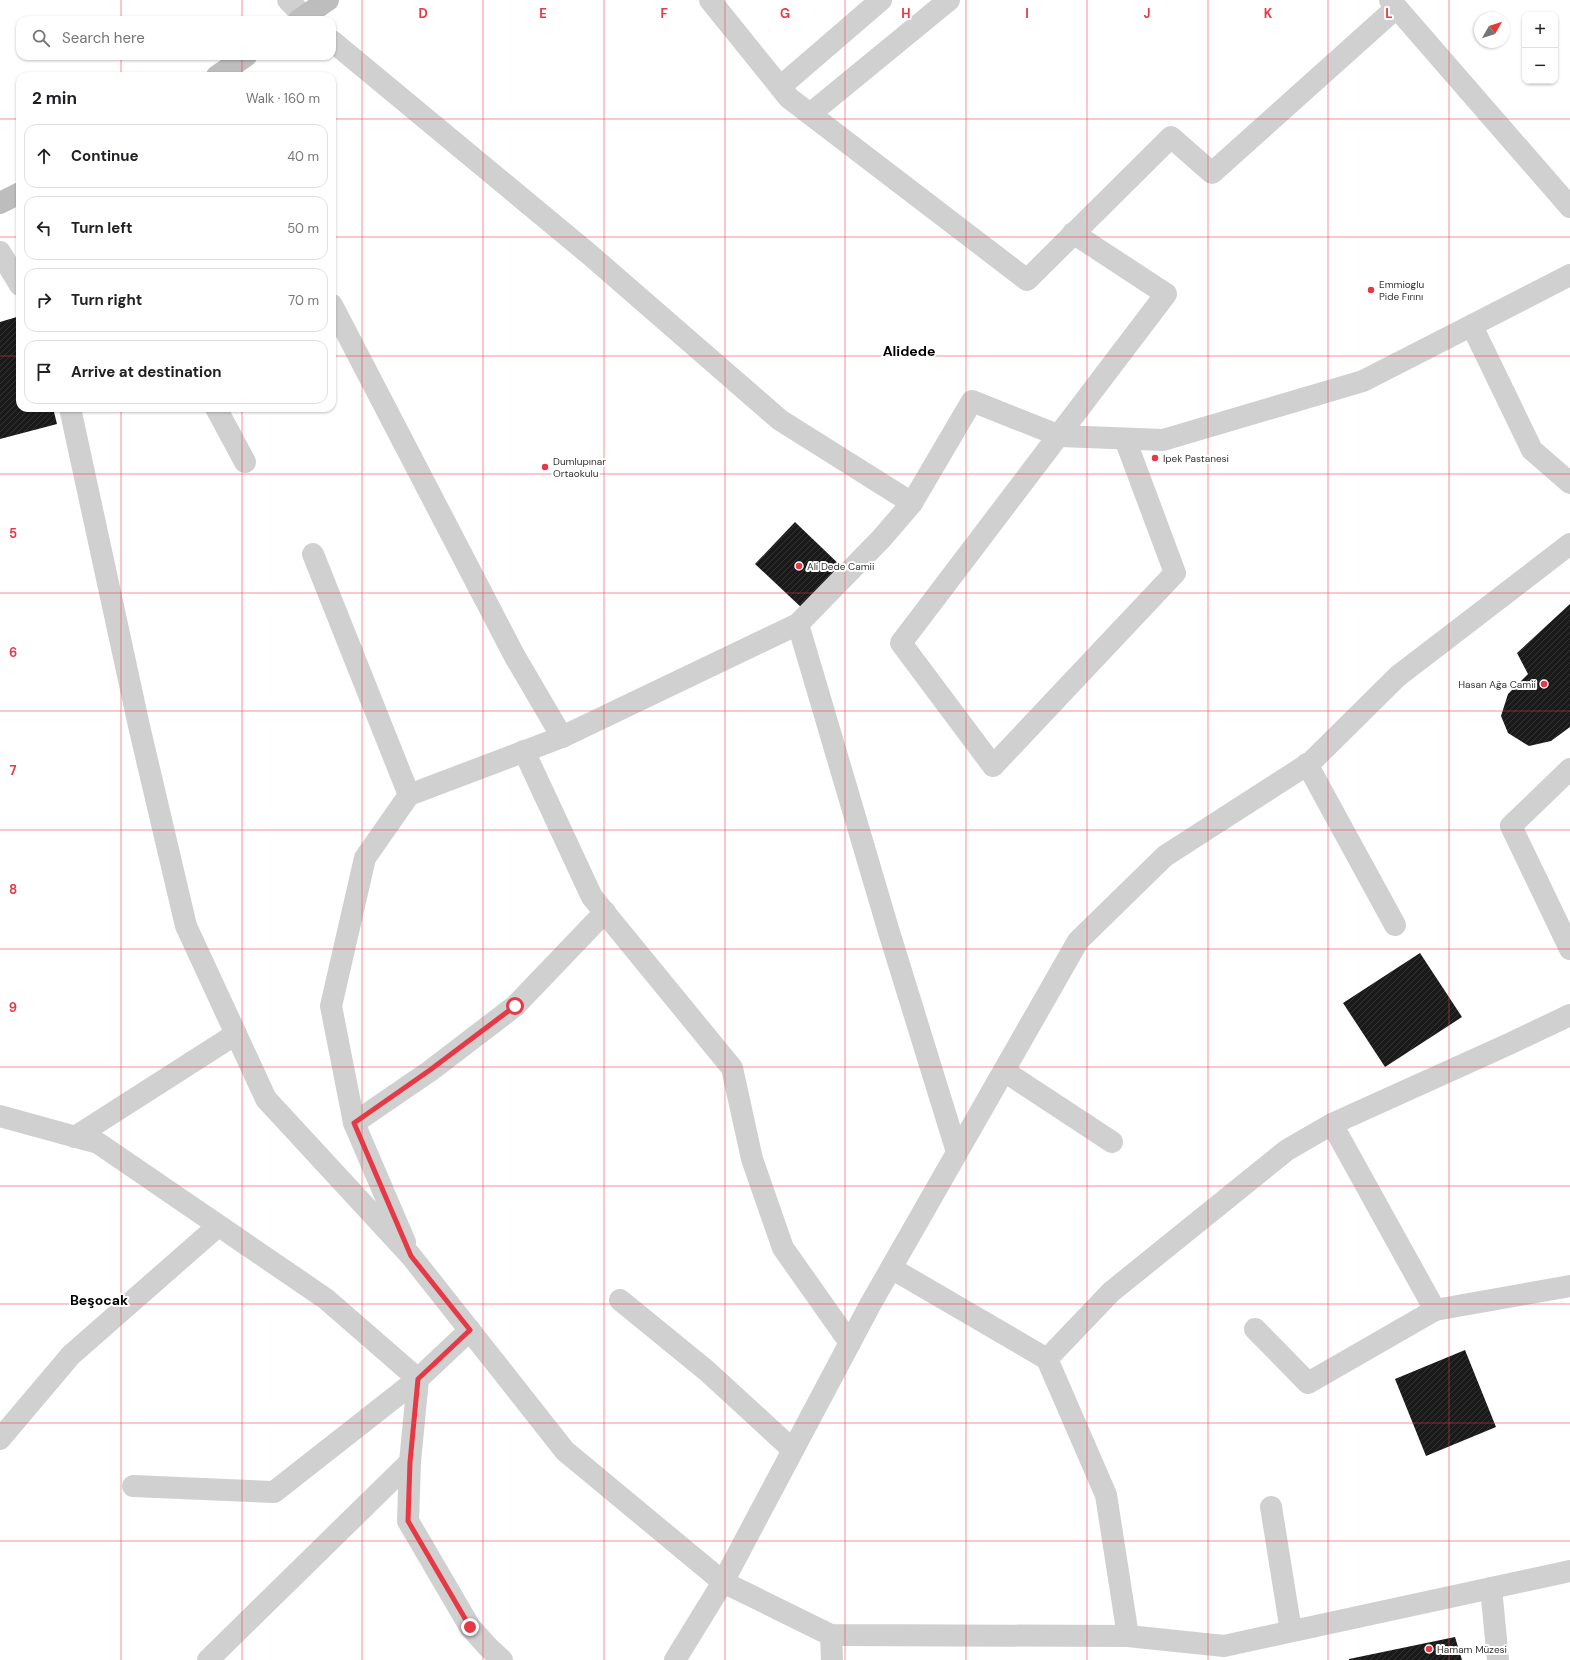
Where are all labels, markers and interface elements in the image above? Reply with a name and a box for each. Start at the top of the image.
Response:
text: D [418,5,428,22]
text: E [539,5,547,22]
text: F [660,5,668,22]
text: G [780,5,790,22]
text: H [901,5,911,22]
text: I [1025,5,1029,22]
text: J [1143,5,1151,22]
text: K [1264,5,1273,22]
text: L [1385,5,1393,22]
north arrow [1474,12,1510,48]
map controls [1522,12,1558,84]
button: + [1522,12,1558,48]
search box [16,16,336,60]
icon: search [30,27,52,49]
text: Search here [62,28,145,48]
button: − [1522,48,1558,84]
text: 2 min [32,87,77,109]
text: Walk · 160 m [246,90,320,107]
icon: ahead [33,145,55,167]
text: Continue [71,146,139,166]
text: 40 m [287,148,319,165]
icon: left [33,217,55,239]
text: Turn left [71,218,132,238]
text: 50 m [287,220,319,237]
place label: Emmioglu Pide Fırını [1379,278,1424,303]
marker: Emmioglu Pide Fırını [1366,285,1376,295]
icon: right [33,289,55,311]
text: Turn right [71,290,142,310]
text: 70 m [288,292,319,309]
district label: Alidede [883,342,935,360]
icon: arrive [33,361,55,383]
text: Arrive at destination [71,362,222,382]
place label: Ipek Pastanesi [1163,452,1229,465]
marker: Ipek Pastanesi [1150,453,1160,463]
place label: Dumlupınar Ortaokulu [553,455,606,480]
marker: Dumlupınar Ortaokulu [540,462,550,472]
text: 5 [9,525,17,542]
place label: Ali Dede Camii [807,560,874,573]
marker: Ali Dede Camii [794,561,804,571]
text: 6 [9,644,17,661]
place label: Hasan Ağa Camii [1458,678,1536,691]
marker: Hasan Ağa Camii [1539,679,1549,689]
text: 7 [10,762,17,779]
text: 8 [9,881,17,898]
route start [506,997,524,1015]
text: 9 [9,999,17,1016]
district label: Beşocak [70,1291,128,1309]
route end [461,1618,479,1636]
place label: Hamam Müzesi [1437,1643,1507,1656]
marker: Hamam Müzesi [1424,1644,1434,1654]

